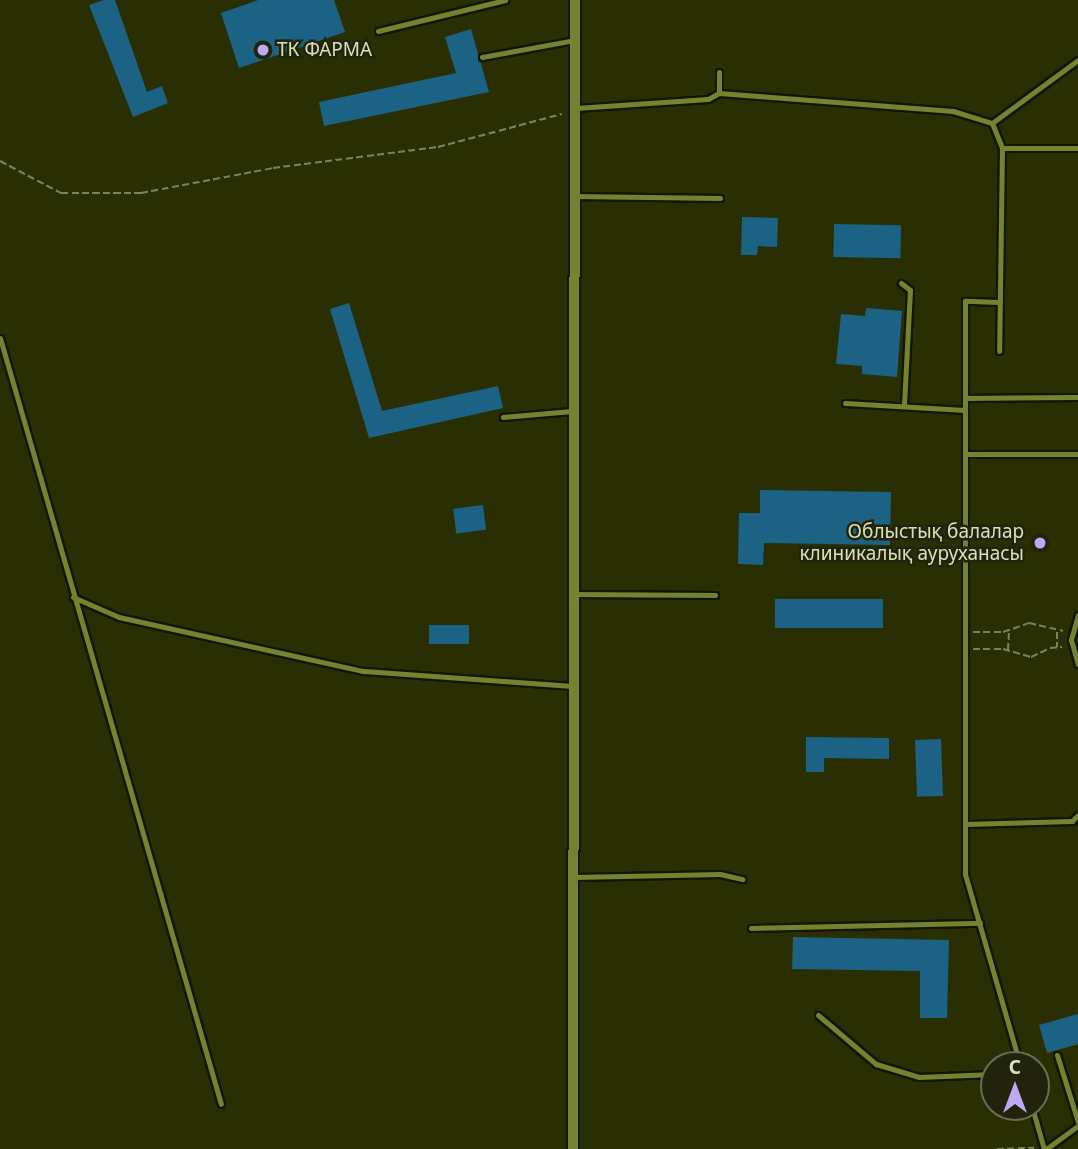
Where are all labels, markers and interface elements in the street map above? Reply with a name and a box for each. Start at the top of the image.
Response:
place label: ТК ФАРМА [277,39,372,61]
marker: ТК ФАРМА [255,42,271,58]
place label: Облыстық балалар клиникалық ауруханасы [800,521,1024,565]
marker: Облыстық балалар клиникалық ауруханасы [1030,533,1050,553]
north arrow [980,1051,1050,1121]
text: С [1009,1054,1021,1080]

